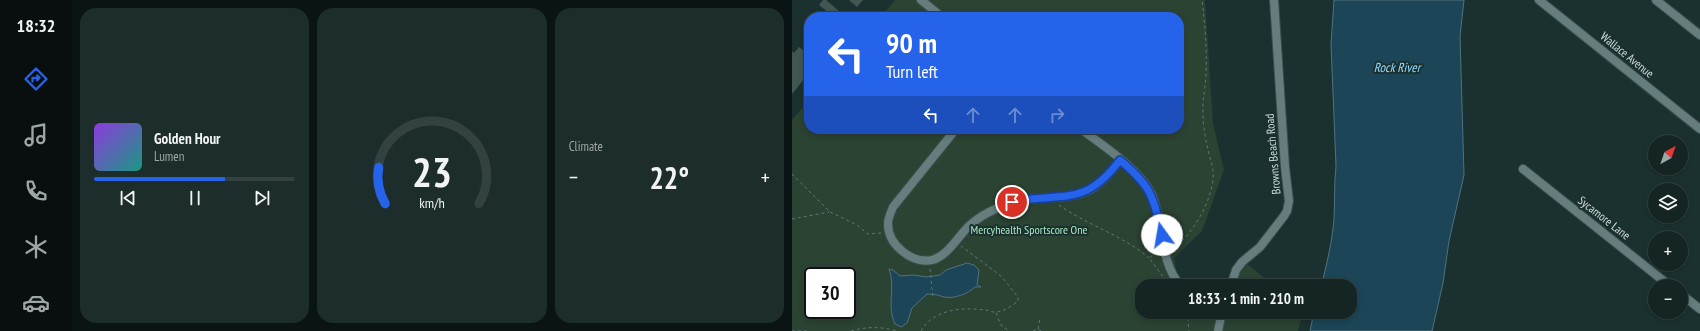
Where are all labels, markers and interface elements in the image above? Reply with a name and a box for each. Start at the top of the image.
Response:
text: 18:32 [17,14,55,37]
text: 90 m [886,24,937,61]
icon: left [820,28,872,80]
street label: Wallace Avenue [1598,29,1657,81]
water label: Rock River [1374,59,1423,76]
text: Turn left [886,60,938,83]
icon: directions [22,65,50,93]
icon: left [920,104,942,126]
icon: ahead [962,104,984,126]
icon: ahead [1004,104,1026,126]
icon: right [1046,104,1068,126]
street label: Browns Beach Road [1262,113,1284,195]
icon: music [22,121,50,149]
text: Golden Hour [154,129,221,148]
north arrow [1648,135,1688,175]
map controls [1648,135,1688,319]
text: Climate [569,138,603,155]
text: 23 [412,144,452,197]
text: Lumen [154,148,184,165]
text: 22° [650,158,689,197]
text: − [569,163,578,191]
text: + [761,163,770,191]
icon: phone [22,177,50,205]
button: layers [1648,183,1688,223]
pin [995,185,1029,219]
icon: previous [117,187,139,209]
icon: pause [184,187,206,209]
icon: next [251,187,273,209]
icon: arrive [1001,191,1023,213]
text: km/h [419,192,445,211]
street label: Sycamore Lane [1575,193,1634,243]
position arrow [1141,214,1183,256]
park label: Mercyhealth Sportscore One [971,222,1087,237]
button: + [1648,231,1688,271]
icon: climate [22,233,50,261]
speed limit sign: 30 [804,267,856,319]
button: − [1648,279,1688,319]
icon: car [22,289,50,317]
text: 18:33 · 1 min · 210 m [1188,289,1304,308]

